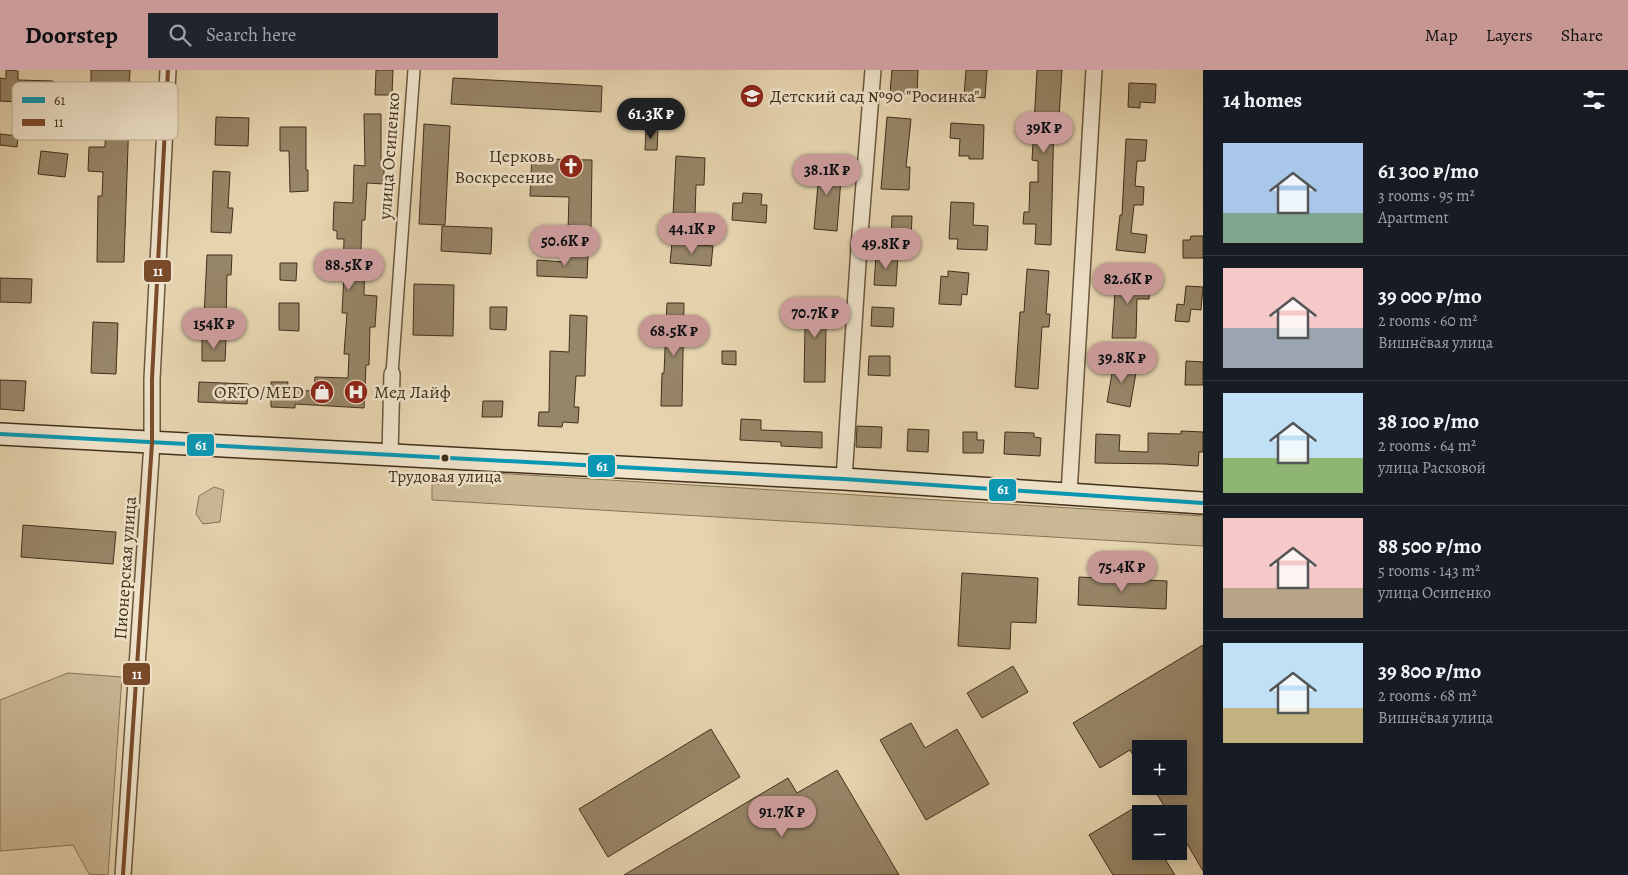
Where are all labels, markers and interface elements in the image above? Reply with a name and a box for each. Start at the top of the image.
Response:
search box [148,13,498,58]
text: Doorstep [25,19,118,51]
icon: search [166,21,194,49]
text: Search here [206,22,296,48]
text: Map [1425,23,1458,47]
text: Layers [1486,23,1533,47]
text: Share [1561,23,1603,47]
legend [12,82,178,140]
school or university icon: Детский сад №90 "Росинка" [739,83,765,109]
place label: Детский сад №90 "Росинка" [770,84,980,108]
text: 14 homes [1223,86,1302,114]
icon: filters [1580,86,1608,114]
text: 61 [54,91,65,110]
street label: улица Осипенко [373,92,405,221]
pin: 61.3K ₽ [605,98,697,140]
text: 61.3K ₽ [628,103,674,125]
pin: 39K ₽ [1009,112,1079,154]
text: 11 [54,113,64,132]
text: 39K ₽ [1026,117,1062,139]
place label: Церковь Воскресение [455,144,554,189]
church icon: Церковь Воскресение [558,153,584,179]
pin: 38.1K ₽ [781,154,873,196]
text: 61 300 ₽/mo [1378,157,1479,185]
text: 38.1K ₽ [804,159,850,181]
icon: home [1263,163,1323,223]
text: 3 rooms · 95 m² [1378,185,1475,207]
text: Apartment [1378,207,1449,229]
pin: 44.1K ₽ [646,212,738,255]
text: 44.1K ₽ [669,218,715,240]
pin: 50.6K ₽ [519,224,611,267]
pin: 49.8K ₽ [840,228,932,270]
text: 50.6K ₽ [541,230,589,252]
text: 49.8K ₽ [862,233,910,255]
pin: 88.5K ₽ [303,248,395,291]
text: 88.5K ₽ [325,254,373,276]
line badge: 11 [143,259,172,283]
text: 11 [153,262,163,281]
pin: 82.6K ₽ [1082,262,1174,305]
text: 82.6K ₽ [1104,268,1152,290]
text: 39 000 ₽/mo [1378,282,1482,310]
icon: home [1263,288,1323,348]
pin: 70.7K ₽ [769,296,861,339]
text: 70.7K ₽ [791,302,839,324]
pin: 154K ₽ [173,308,255,350]
text: 2 rooms · 60 m² [1378,310,1478,332]
text: 154K ₽ [193,313,235,335]
pin: 68.5K ₽ [628,314,720,357]
text: 68.5K ₽ [650,320,698,342]
text: Вишнёвая улица [1378,332,1493,354]
pin: 39.8K ₽ [1076,342,1168,384]
text: 39.8K ₽ [1098,347,1146,369]
shop icon: ORTO/MED [309,379,335,405]
hospital icon: Мед Лайф [343,379,369,405]
place label: ORTO/MED [214,380,304,404]
place label: Мед Лайф [374,380,451,404]
text: 38 100 ₽/mo [1378,407,1479,435]
icon: home [1263,413,1323,473]
line badge: 61 [186,433,215,457]
text: 2 rooms · 64 m² [1378,435,1476,457]
text: 61 [195,436,207,455]
marker: Трудовая улица [440,453,450,463]
line badge: 61 [587,454,616,478]
text: 61 [596,457,608,476]
text: улица Расковой [1378,457,1486,479]
place label: Трудовая улица [389,465,502,488]
line badge: 61 [988,478,1017,502]
text: 61 [997,480,1009,499]
street label: Пионерская улица [108,495,142,641]
text: 88 500 ₽/mo [1378,532,1482,560]
icon: home [1263,538,1323,598]
pin: 75.4K ₽ [1076,550,1168,593]
text: 75.4K ₽ [1098,556,1146,578]
text: 5 rooms · 143 m² [1378,560,1480,582]
text: улица Осипенко [1378,582,1491,604]
text: 39 800 ₽/mo [1378,657,1481,685]
line badge: 11 [122,662,151,686]
icon: home [1263,663,1323,723]
text: 11 [132,665,142,684]
text: 2 rooms · 68 m² [1378,685,1477,707]
text: Вишнёвая улица [1378,707,1493,729]
map controls [1132,740,1187,860]
button: + [1132,740,1187,795]
pin: 91.7K ₽ [736,796,828,838]
text: 91.7K ₽ [759,801,805,823]
button: − [1132,805,1187,860]

